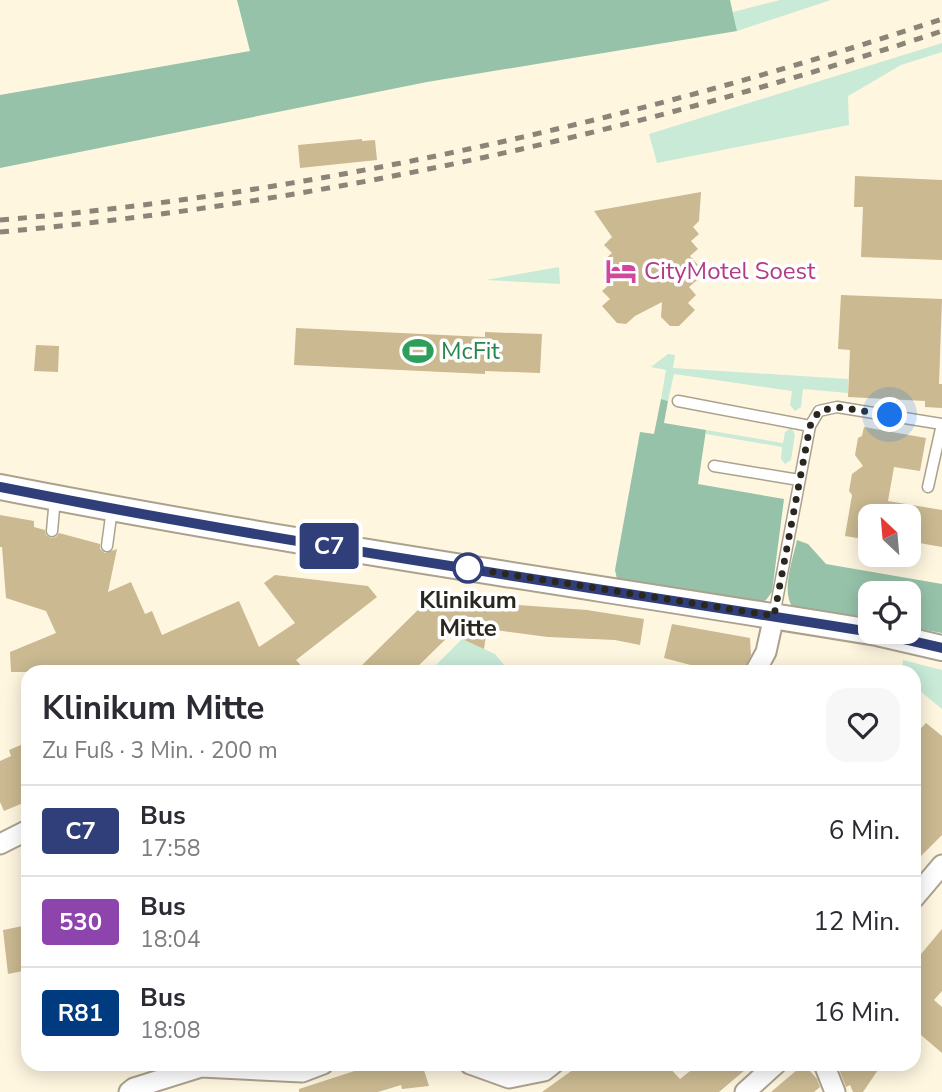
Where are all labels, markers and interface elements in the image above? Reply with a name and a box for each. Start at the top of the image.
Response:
hotel icon: CityMotel Soest [604,254,638,288]
place label: CityMotel Soest [644,255,816,287]
sports icon: McFit [401,334,435,368]
place label: McFit [441,335,500,367]
your location [872,397,907,432]
north arrow [858,504,920,567]
map controls [858,504,921,644]
line badge: C7 [298,523,360,569]
text: C7 [314,530,344,562]
marker: Klinikum Mitte [453,553,483,583]
button: locate [858,581,921,644]
place label: Klinikum Mitte [419,584,517,644]
text: Klinikum Mitte [42,686,264,731]
button: heart [826,688,900,762]
text: Zu Fuß · 3 Min. · 200 m [42,735,278,766]
text: Bus [140,798,186,833]
text: 6 Min. [829,813,900,848]
text: C7 [65,815,96,847]
text: 17:58 [140,833,200,864]
text: Bus [140,889,186,924]
text: 12 Min. [813,904,900,939]
text: 530 [59,906,102,938]
text: 18:04 [140,924,200,955]
text: Bus [140,980,186,1015]
text: 16 Min. [813,995,900,1030]
text: R81 [58,997,103,1029]
text: 18:08 [140,1015,200,1046]

